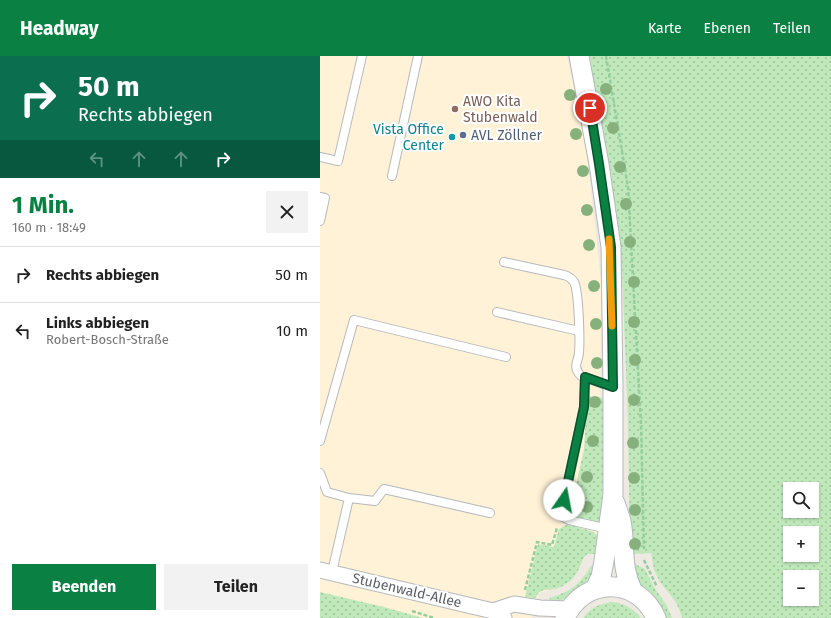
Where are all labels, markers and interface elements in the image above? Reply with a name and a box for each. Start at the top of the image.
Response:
text: Headway [20,17,99,40]
text: Karte [648,20,682,37]
text: Ebenen [704,20,751,37]
text: Teilen [773,20,811,37]
text: 50 m [78,70,140,103]
icon: right [12,72,64,124]
pin [573,91,607,125]
place label: AWO Kita Stubenwald [463,93,538,126]
icon: arrive [579,97,601,119]
text: Rechts abbiegen [78,104,213,126]
marker: AWO Kita Stubenwald [450,104,460,114]
place label: Vista Office Center [373,121,445,154]
place label: AVL Zöllner [471,127,543,144]
marker: AVL Zöllner [458,130,468,140]
marker: Vista Office Center [447,132,457,142]
icon: left [86,148,108,170]
icon: ahead [128,148,150,170]
icon: ahead [170,148,192,170]
icon: right [212,148,234,170]
text: 1 Min. [12,191,74,219]
button: close [266,191,308,233]
text: 160 m · 18:49 [12,220,86,235]
icon: right [12,264,34,286]
text: Rechts abbiegen [46,266,159,284]
text: 50 m [275,266,308,284]
text: Links abbiegen [46,314,149,332]
icon: left [12,320,34,342]
text: 10 m [276,322,308,340]
text: Robert-Bosch-Straße [46,332,169,347]
position arrow [543,479,585,521]
map controls [783,482,819,606]
button: search [783,482,819,518]
button: + [783,526,819,562]
button: Beenden [12,564,156,610]
button: Teilen [164,564,308,610]
street label: Stubenwald-Allee [351,570,463,611]
button: − [783,570,819,606]

